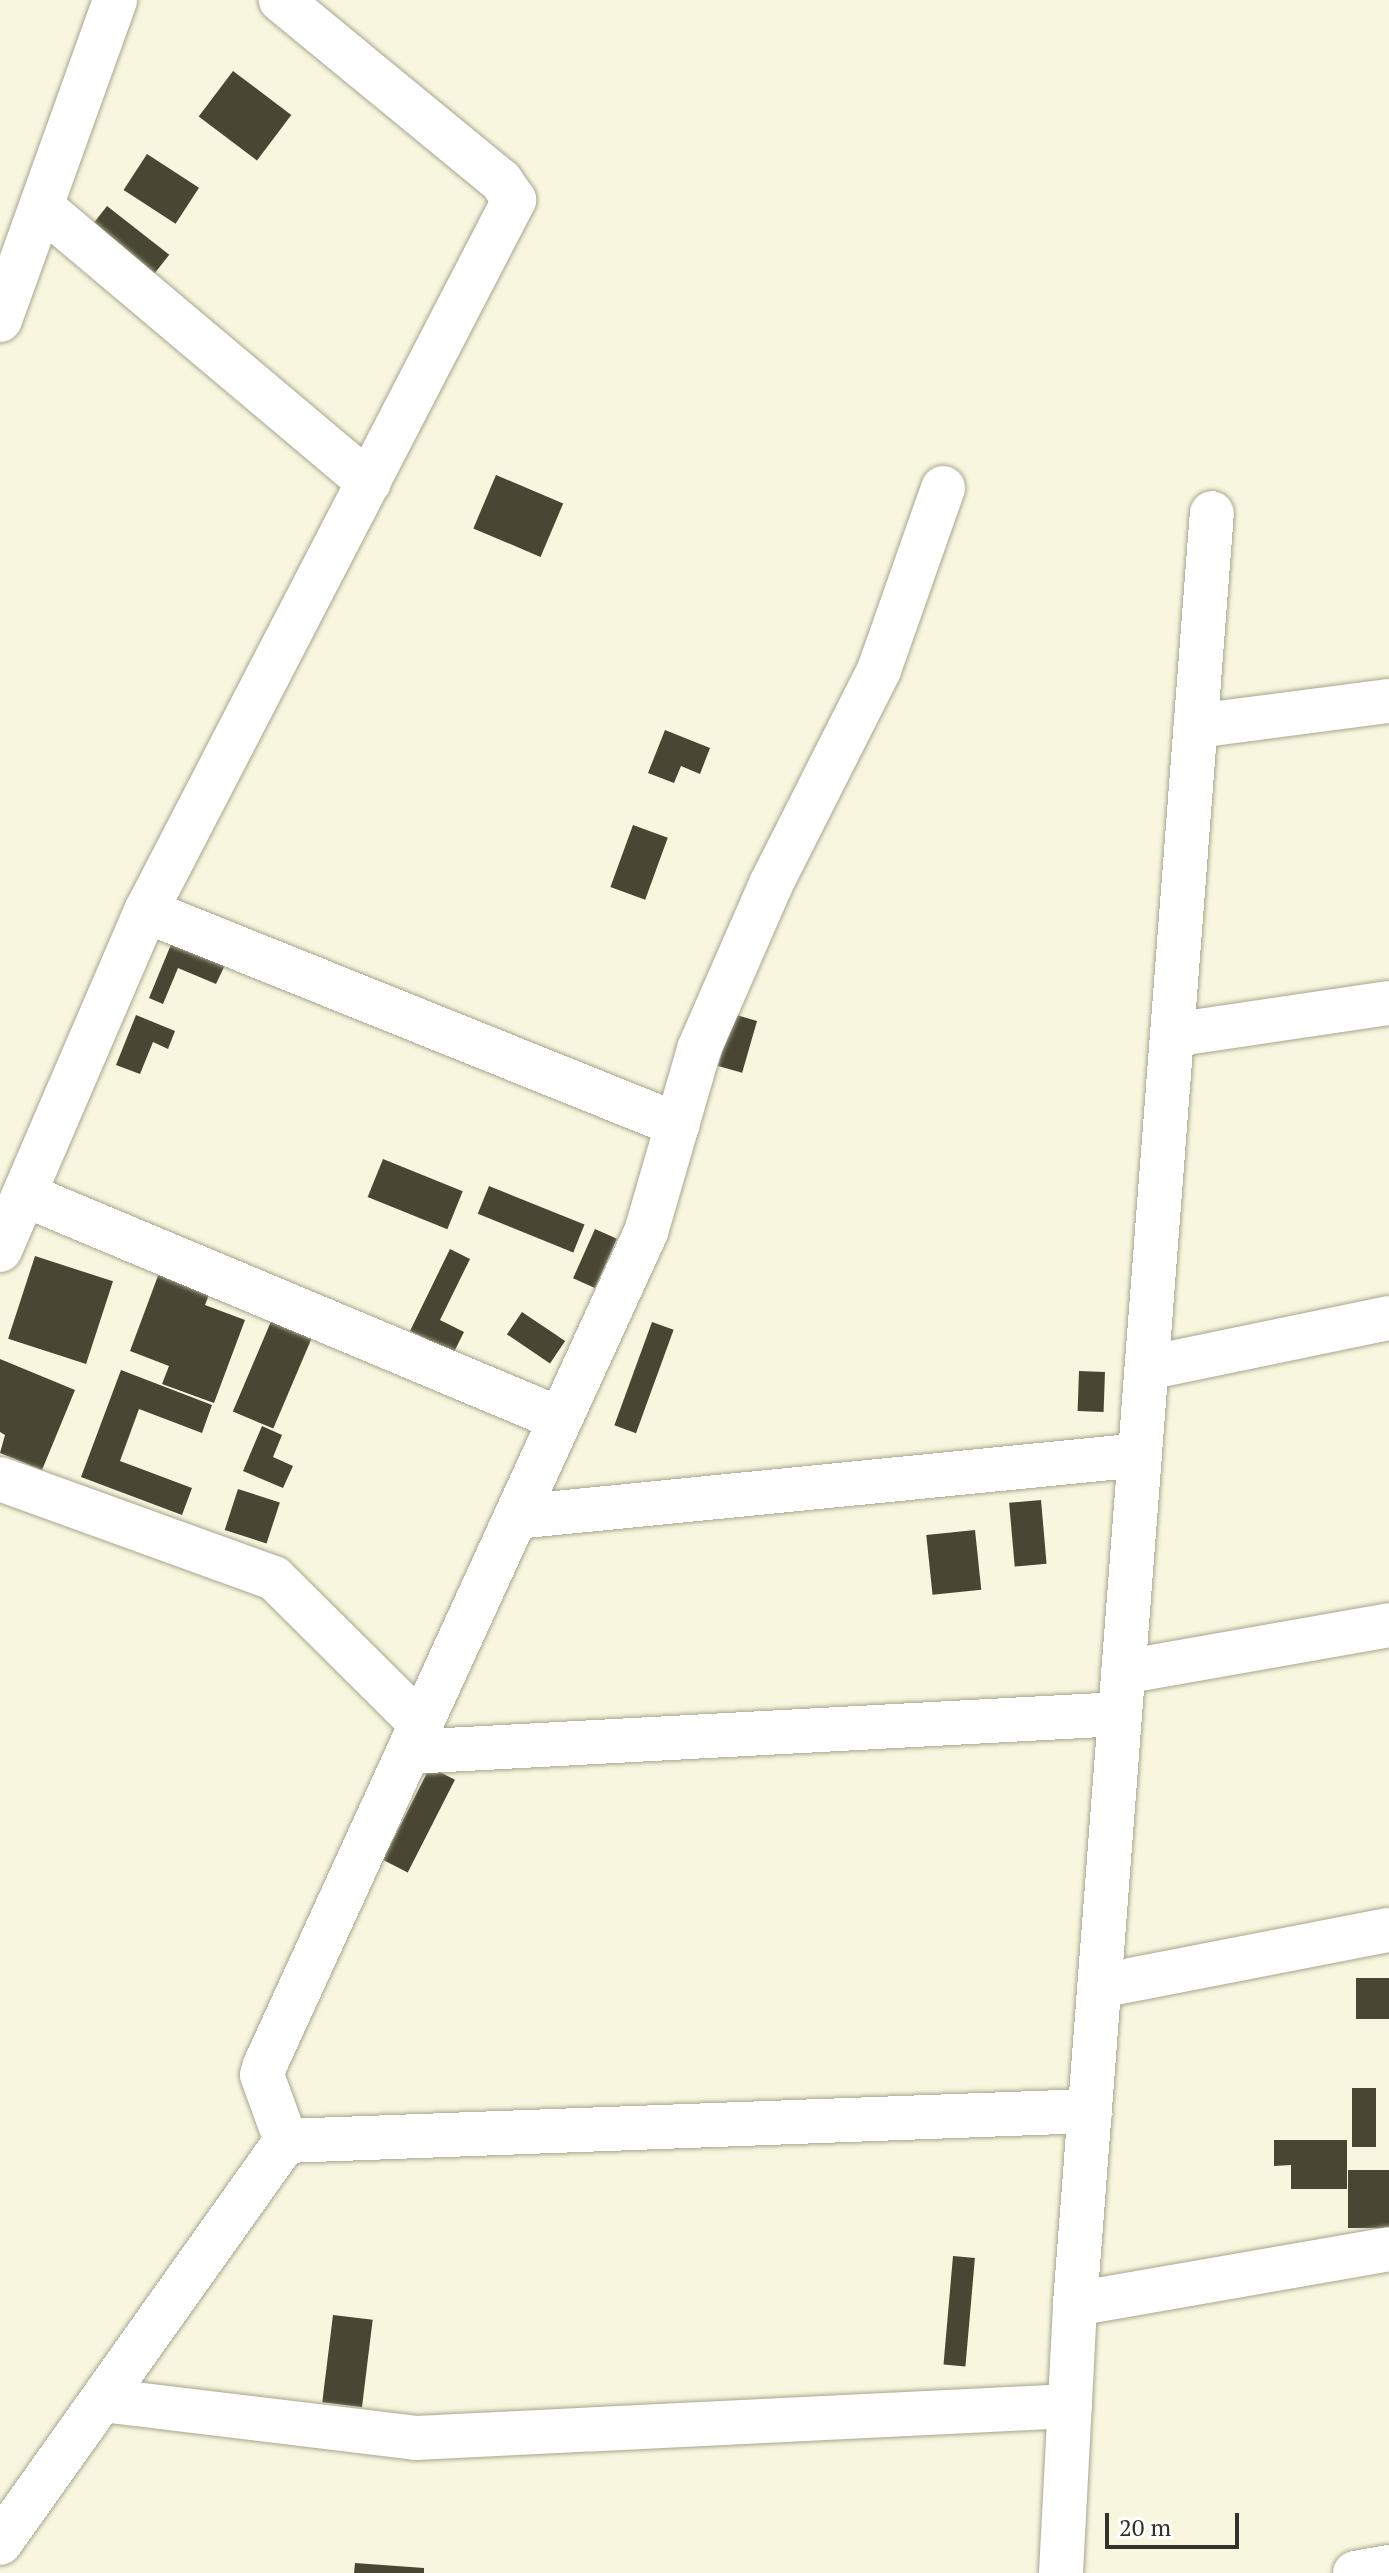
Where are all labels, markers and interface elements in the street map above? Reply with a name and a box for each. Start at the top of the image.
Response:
scale bar [1109,2497,1243,2547]
text: 20 m [1119,2511,1171,2543]

